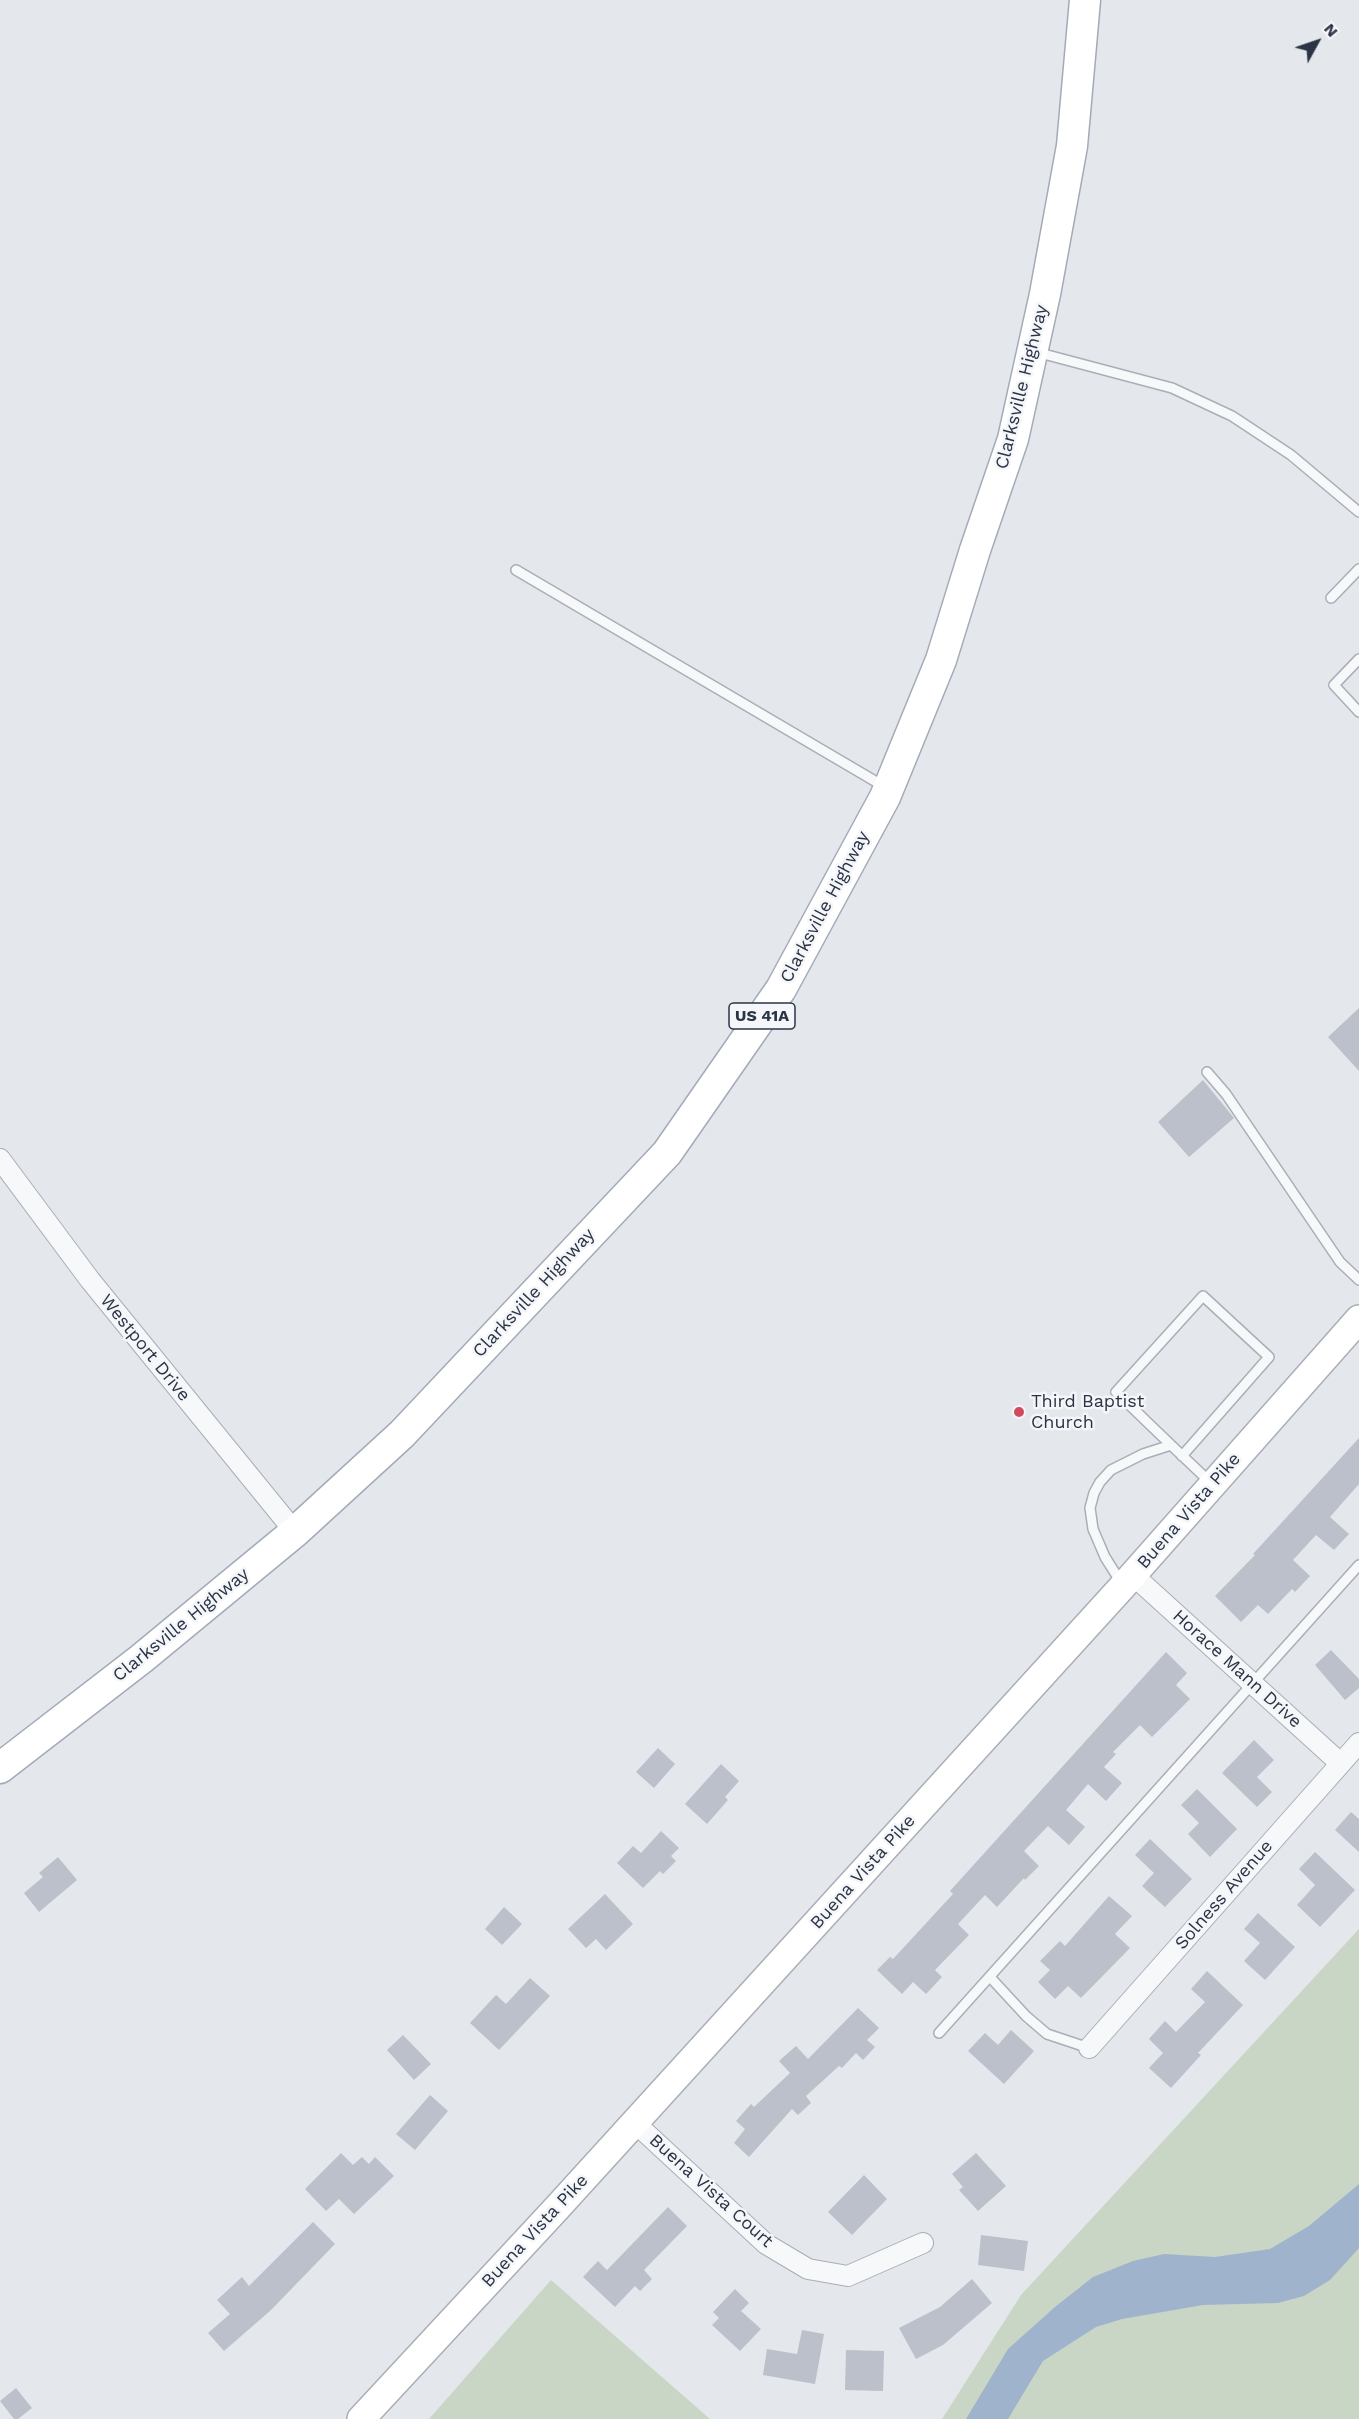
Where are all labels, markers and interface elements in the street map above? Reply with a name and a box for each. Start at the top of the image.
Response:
north arrow [1287,12,1347,72]
text: N [1320,19,1342,41]
street label: Clarksville Highway [991,303,1053,471]
street label: Clarksville Highway [776,827,874,987]
road number: US 41A [729,1003,795,1029]
street label: Clarksville Highway [469,1224,599,1362]
street label: Westport Drive [95,1290,195,1406]
place label: Third Baptist Church [1031,1391,1144,1434]
marker: Third Baptist Church [1012,1405,1026,1419]
street label: Buena Vista Pike [1133,1449,1245,1573]
street label: Clarksville Highway [109,1564,253,1686]
street label: Horace Mann Drive [1168,1605,1306,1733]
street label: Buena Vista Pike [806,1810,920,1934]
street label: Solness Avenue [1171,1836,1277,1954]
street label: Buena Vista Court [645,2130,777,2252]
street label: Buena Vista Pike [477,2170,593,2292]

